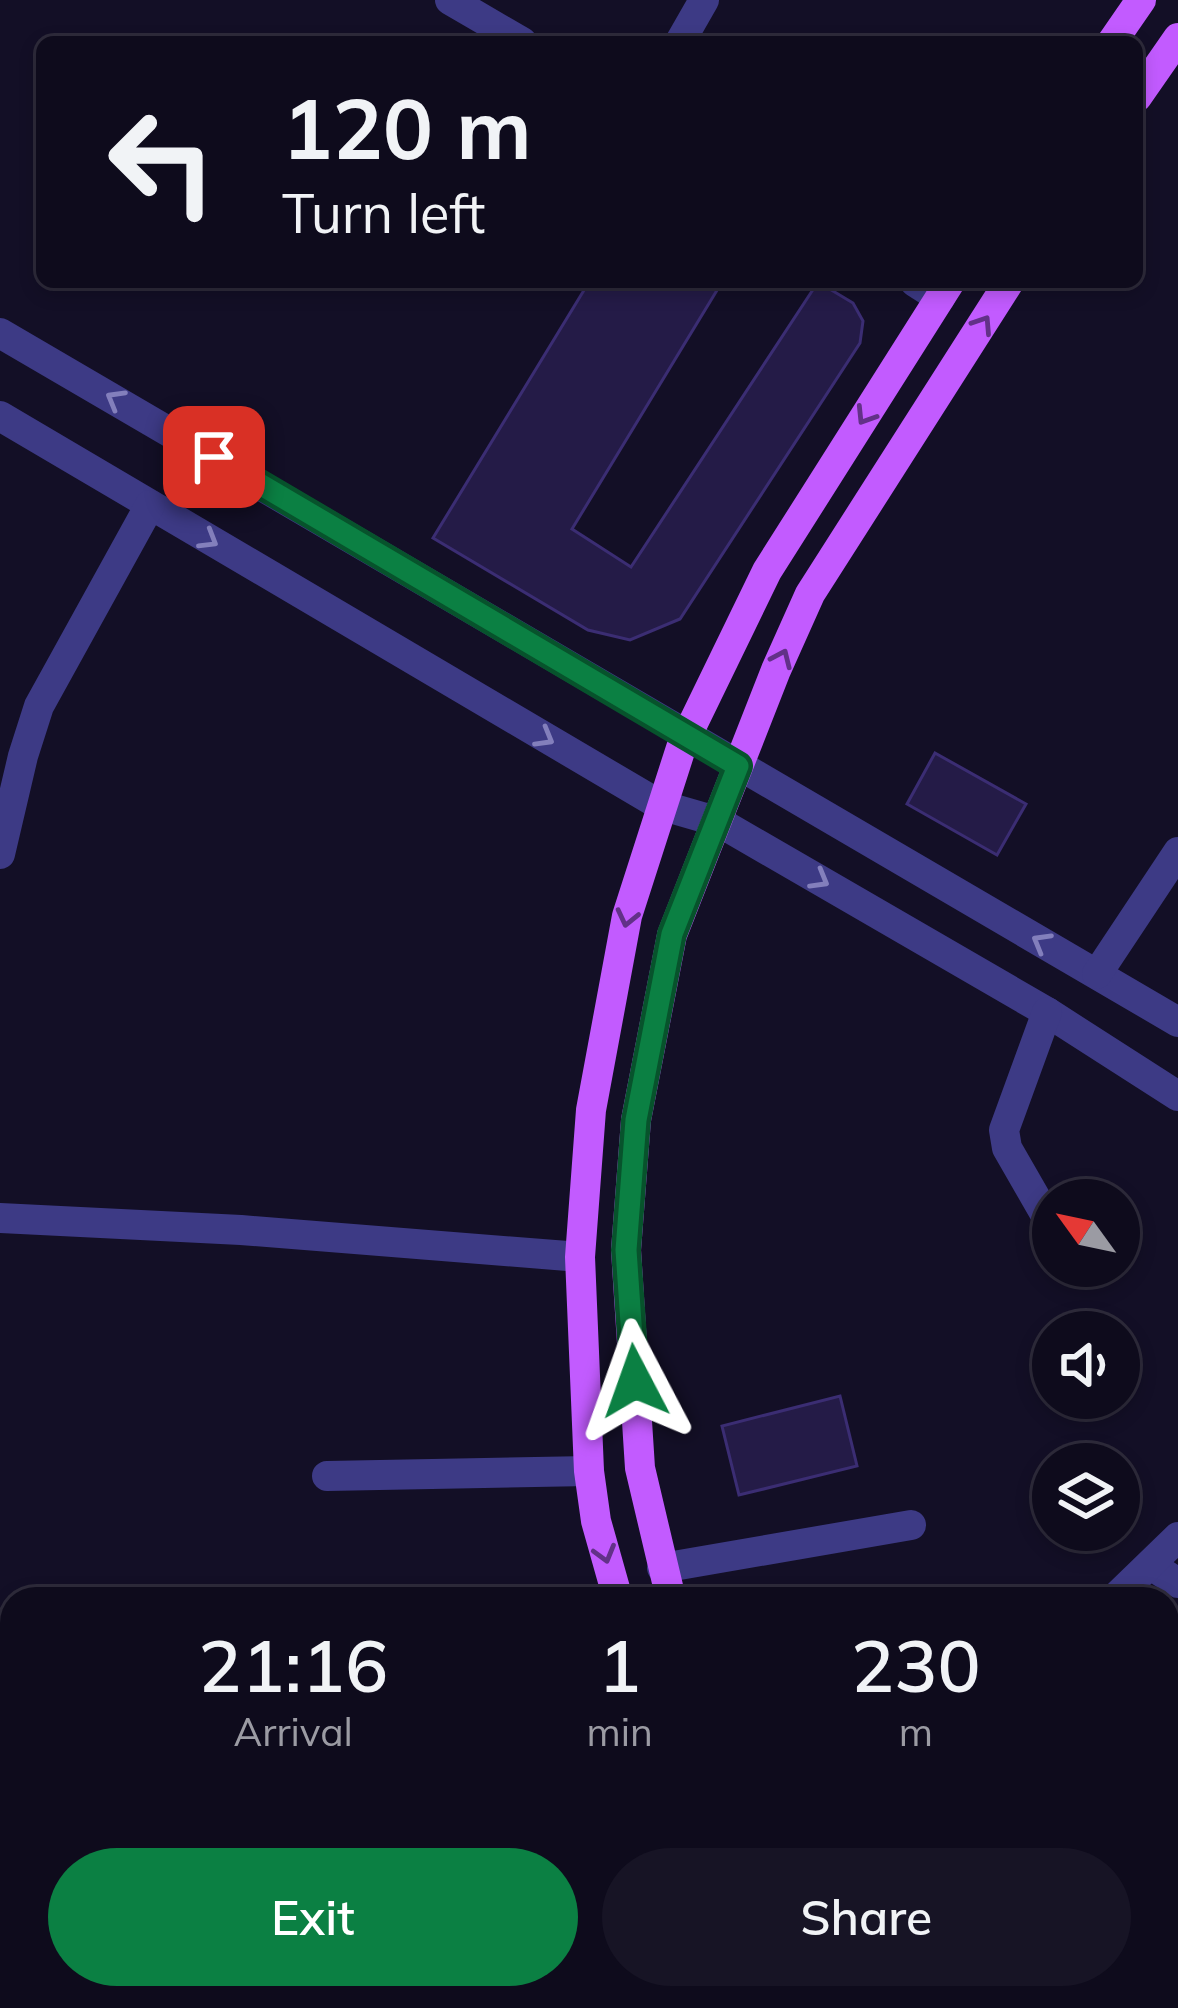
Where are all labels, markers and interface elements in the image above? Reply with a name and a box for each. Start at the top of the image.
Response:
text: 120 m [282,75,532,180]
icon: left [84,84,240,240]
text: Turn left [282,179,485,247]
one-way arrow [968,315,991,337]
one-way arrow [106,391,128,414]
one-way arrow [857,403,879,425]
pin [163,406,265,508]
icon: arrive [181,424,247,490]
one-way arrow [196,525,218,548]
one-way arrow [767,648,791,670]
one-way arrow [532,723,554,746]
one-way arrow [807,866,829,889]
one-way arrow [616,907,641,927]
one-way arrow [1032,933,1054,956]
north arrow [1032,1179,1140,1287]
map controls [1032,1179,1140,1551]
button: sound [1032,1311,1140,1419]
position arrow [572,1318,698,1444]
button: layers [1032,1443,1140,1551]
one-way arrow [591,1543,616,1564]
text: 21:16 [198,1620,388,1710]
text: 1 [598,1620,641,1710]
text: 230 [851,1620,981,1710]
text: Arrival [234,1707,353,1756]
text: min [586,1707,653,1756]
text: m [899,1707,933,1756]
button: Exit [48,1848,578,1986]
button: Share [602,1848,1131,1986]

